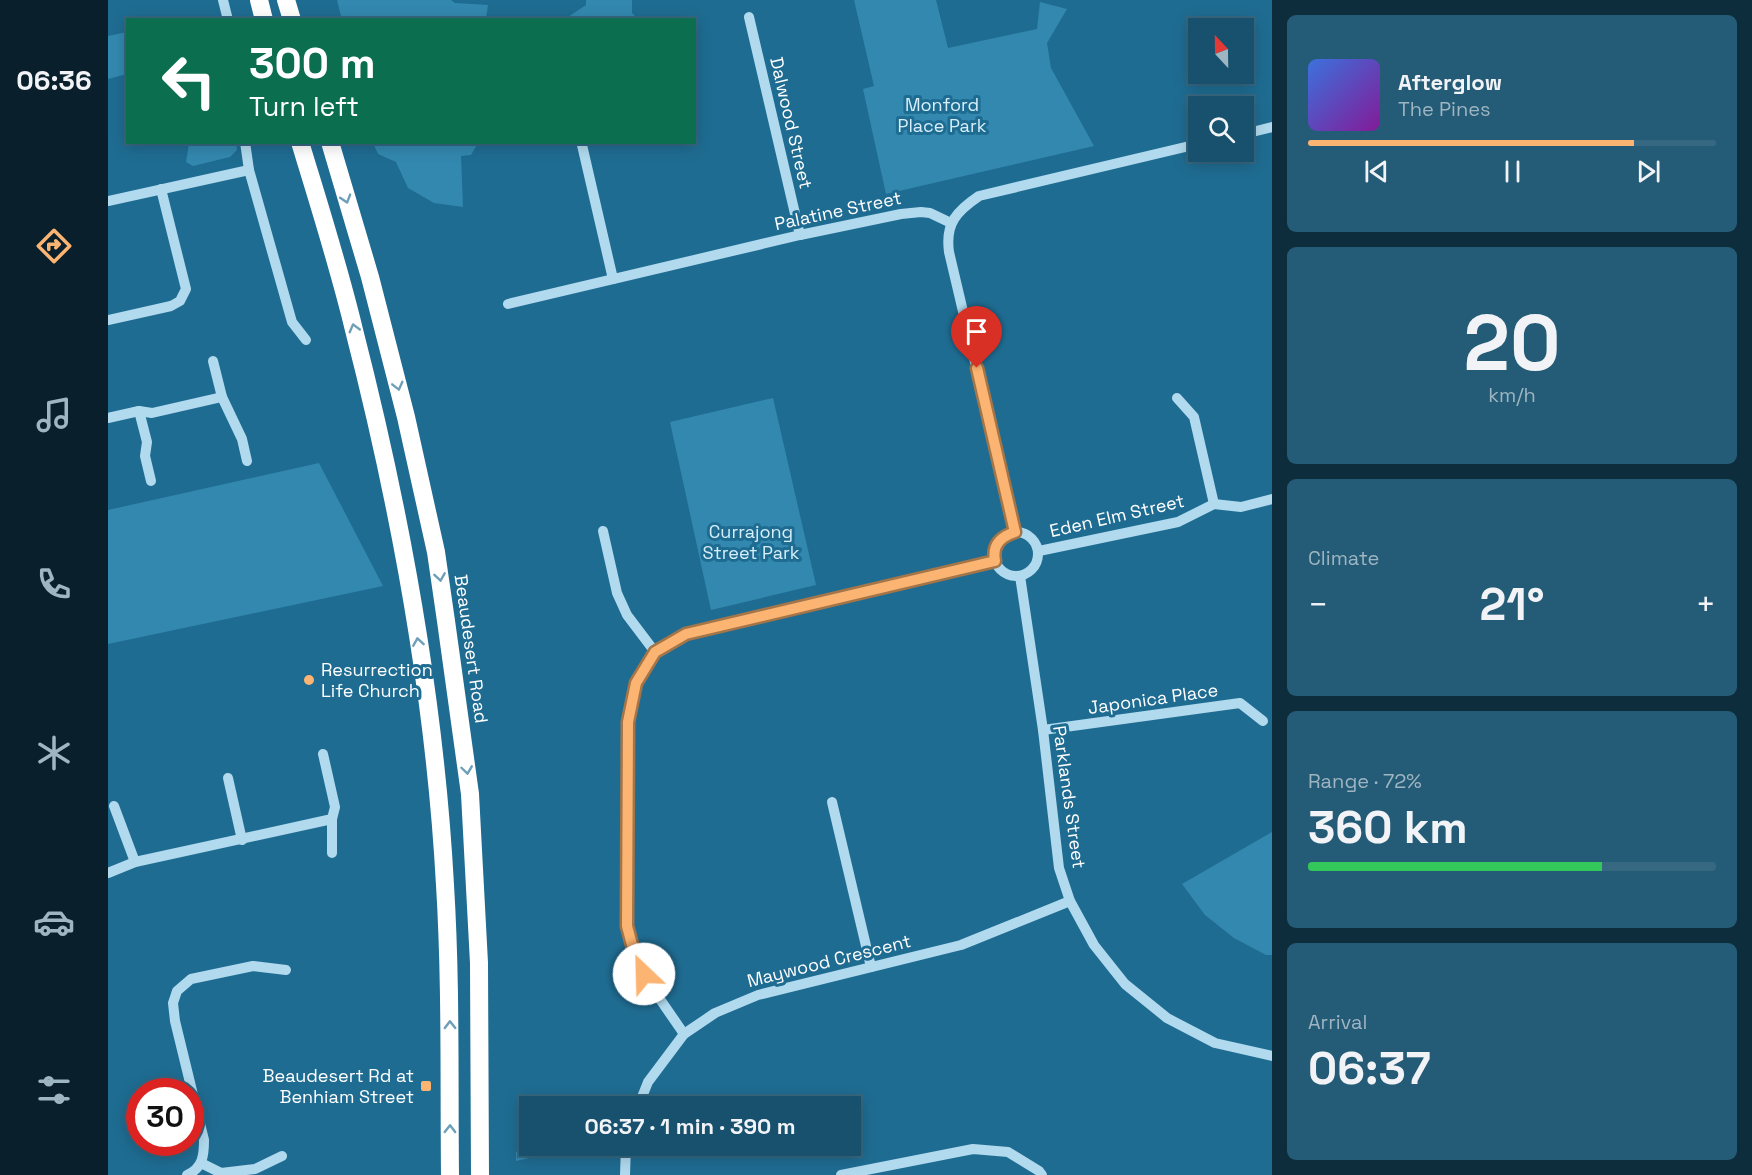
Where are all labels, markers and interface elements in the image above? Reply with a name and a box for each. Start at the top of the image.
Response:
north arrow [1188,18,1254,84]
map controls [1188,18,1254,162]
text: 300 m [249,37,376,90]
icon: left [150,42,228,120]
street label: Dalwood Street [765,55,818,191]
text: 06:36 [16,63,92,98]
text: Afterglow [1398,68,1502,96]
text: Turn left [249,89,359,124]
park label: Monford Place Park [898,93,987,137]
button: search [1188,96,1254,162]
text: The Pines [1398,96,1491,122]
icon: previous [1360,155,1393,188]
icon: pause [1496,155,1529,188]
icon: next [1632,155,1665,188]
street label: Palatine Street [772,186,903,235]
one-way arrow [339,193,351,204]
icon: directions [33,225,75,267]
text: 20 [1464,293,1560,393]
pin [951,306,1002,368]
icon: arrive [960,315,993,348]
one-way arrow [348,323,361,333]
one-way arrow [391,381,404,391]
text: km/h [1488,382,1536,408]
icon: music [33,394,75,436]
street label: Eden Elm Street [1047,489,1187,542]
park label: Currajong Street Park [702,520,800,564]
text: Climate [1308,545,1379,571]
icon: phone [33,563,75,605]
one-way arrow [433,572,445,582]
street label: Beaudesert Road [450,573,493,725]
text: 21° [1480,576,1544,633]
text: − [1308,584,1328,626]
text: + [1696,584,1716,626]
one-way arrow [412,638,425,648]
place label: Resurrection Life Church [321,658,433,702]
marker: Resurrection Life Church [302,673,316,687]
street label: Japonica Place [1086,678,1220,719]
street label: Parklands Street [1048,724,1091,870]
icon: climate [33,732,75,774]
one-way arrow [460,765,472,775]
text: Range · 72% [1308,768,1422,794]
text: 360 km [1308,799,1468,856]
icon: car [33,901,75,943]
street label: Maywood Crescent [745,929,913,992]
position arrow [612,942,676,1006]
text: Arrival [1308,1009,1367,1035]
one-way arrow [443,1020,456,1029]
text: 06:37 [1308,1040,1431,1097]
place label: Beaudesert Rd at Benhiam Street [263,1064,414,1108]
icon: filters [33,1069,75,1111]
speed limit sign: 30 [126,1078,204,1156]
marker: Beaudesert Rd at Benhiam Street [419,1079,433,1093]
text: 06:37 · 1 min · 390 m [584,1112,796,1140]
one-way arrow [443,1125,456,1134]

